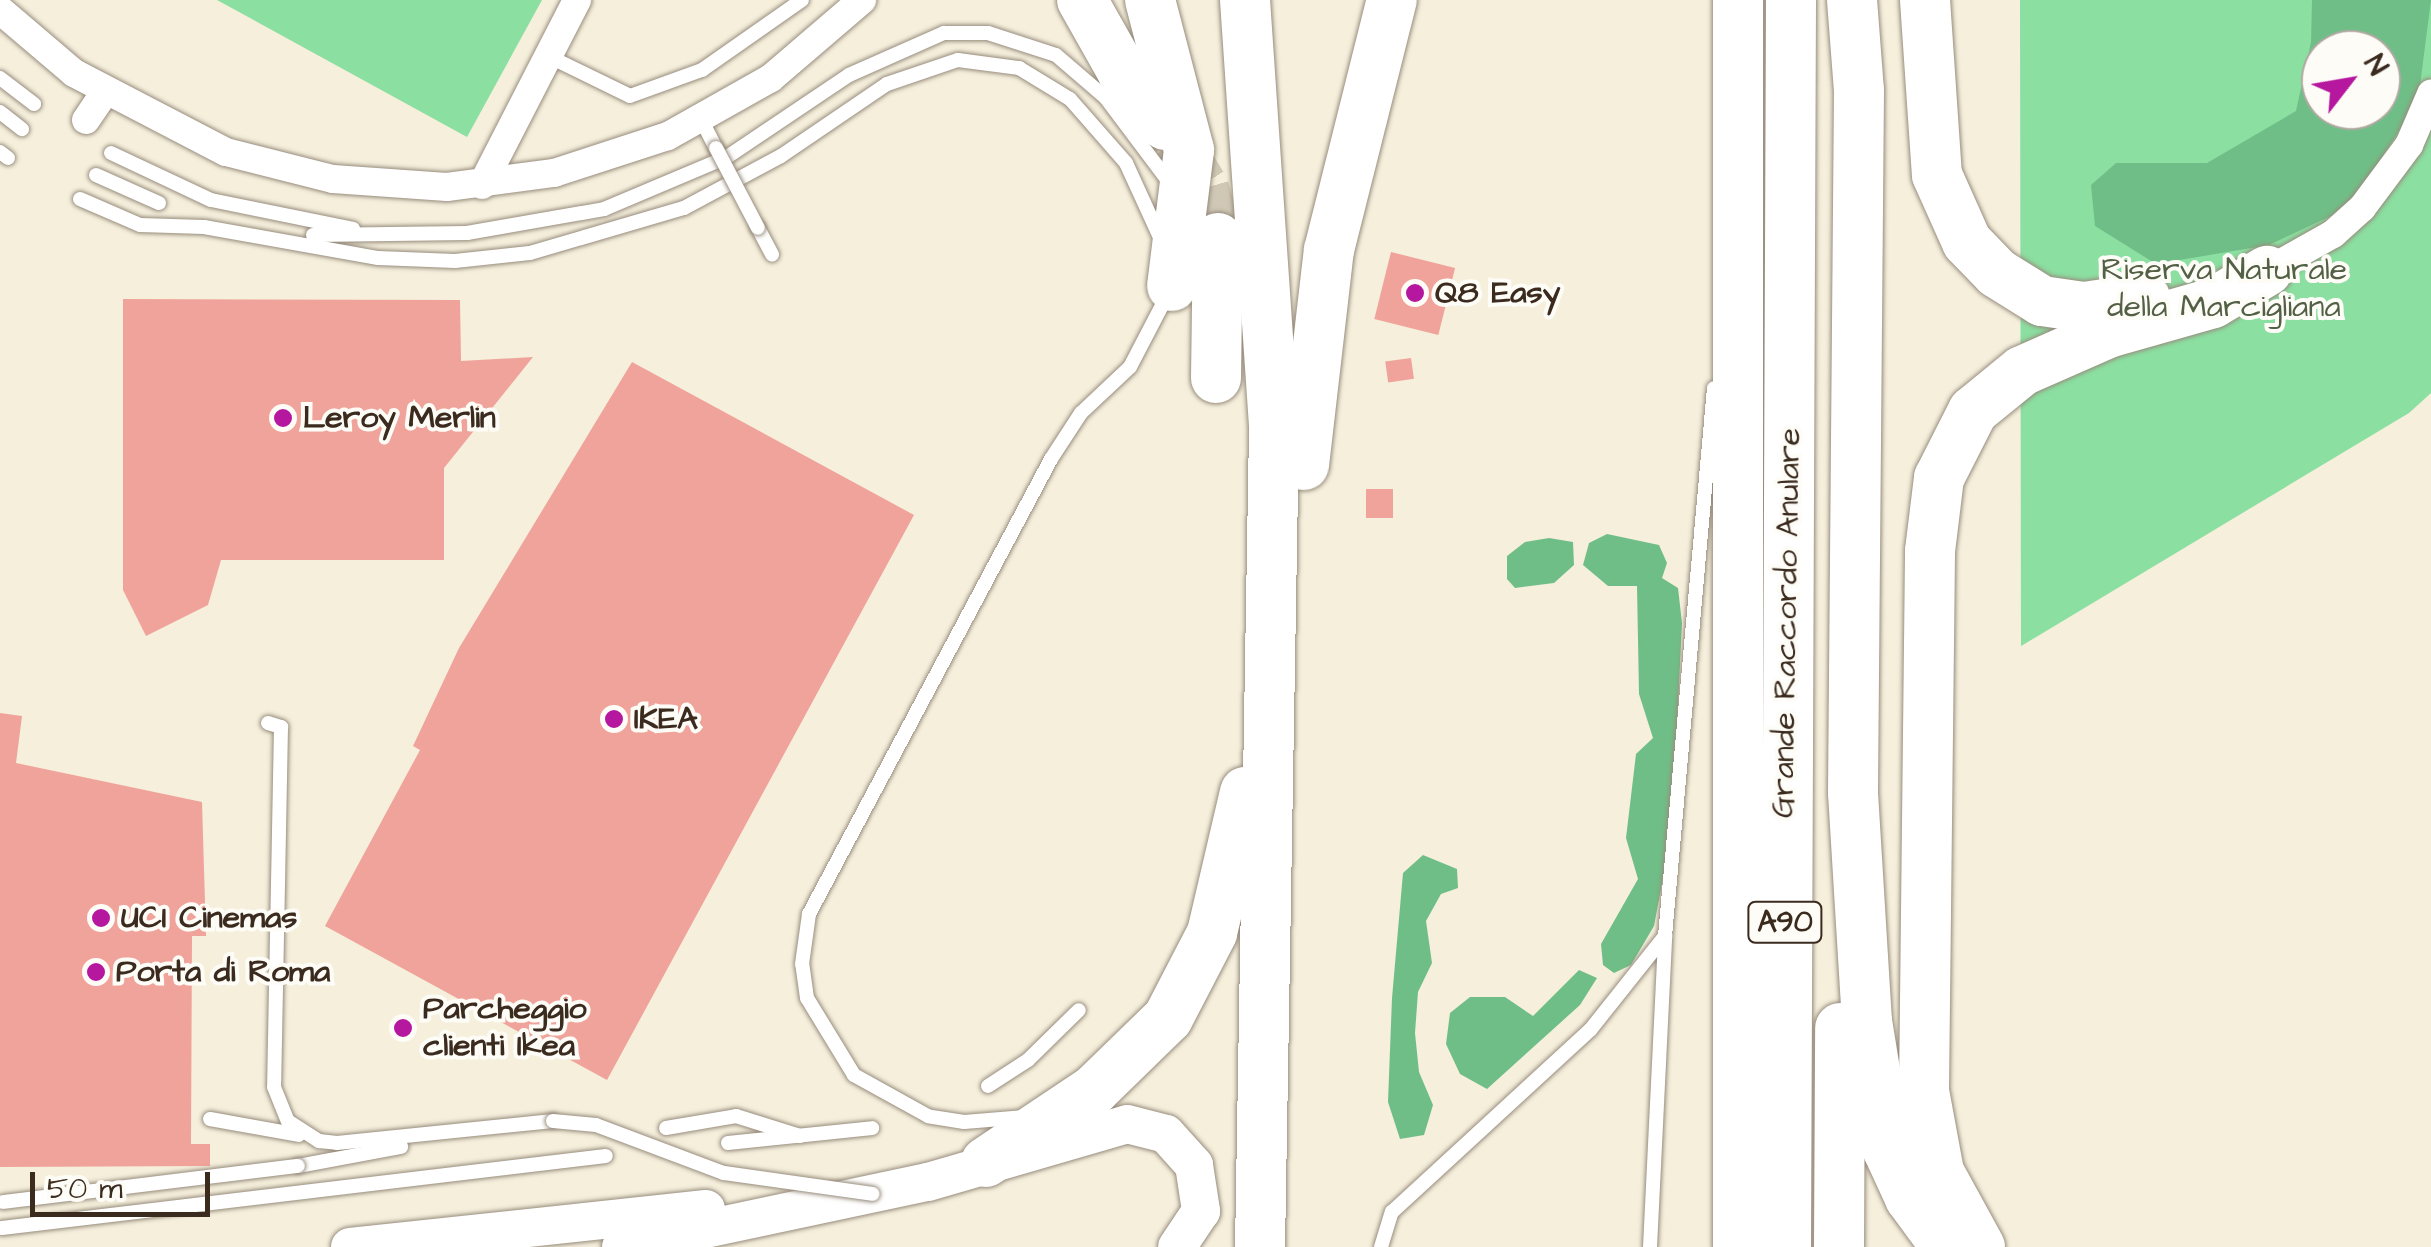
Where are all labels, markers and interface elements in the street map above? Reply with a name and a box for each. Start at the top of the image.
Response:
north arrow [2301,30,2401,130]
text: N [2354,48,2397,83]
park label: Riserva Naturale della Marcigliana [2101,252,2347,327]
place label: Q8 Easy [1435,274,1560,312]
marker: Q8 Easy [1404,282,1426,304]
place label: Leroy Merlin [303,399,496,437]
marker: Leroy Merlin [272,407,294,429]
street label: Grande Raccordo Anulare [1764,428,1810,818]
place label: IKEA [634,700,698,738]
marker: IKEA [603,708,625,730]
road number: A90 [1745,897,1825,947]
place label: UCI Cinemas [121,899,297,937]
marker: UCI Cinemas [90,907,112,929]
place label: Porta di Roma [116,953,330,991]
marker: Porta di Roma [85,961,107,983]
place label: Parcheggio clienti Ikea [423,991,587,1066]
marker: Parcheggio clienti Ikea [392,1017,414,1039]
scale bar [35,1152,215,1214]
text: 50 m [47,1168,123,1210]

